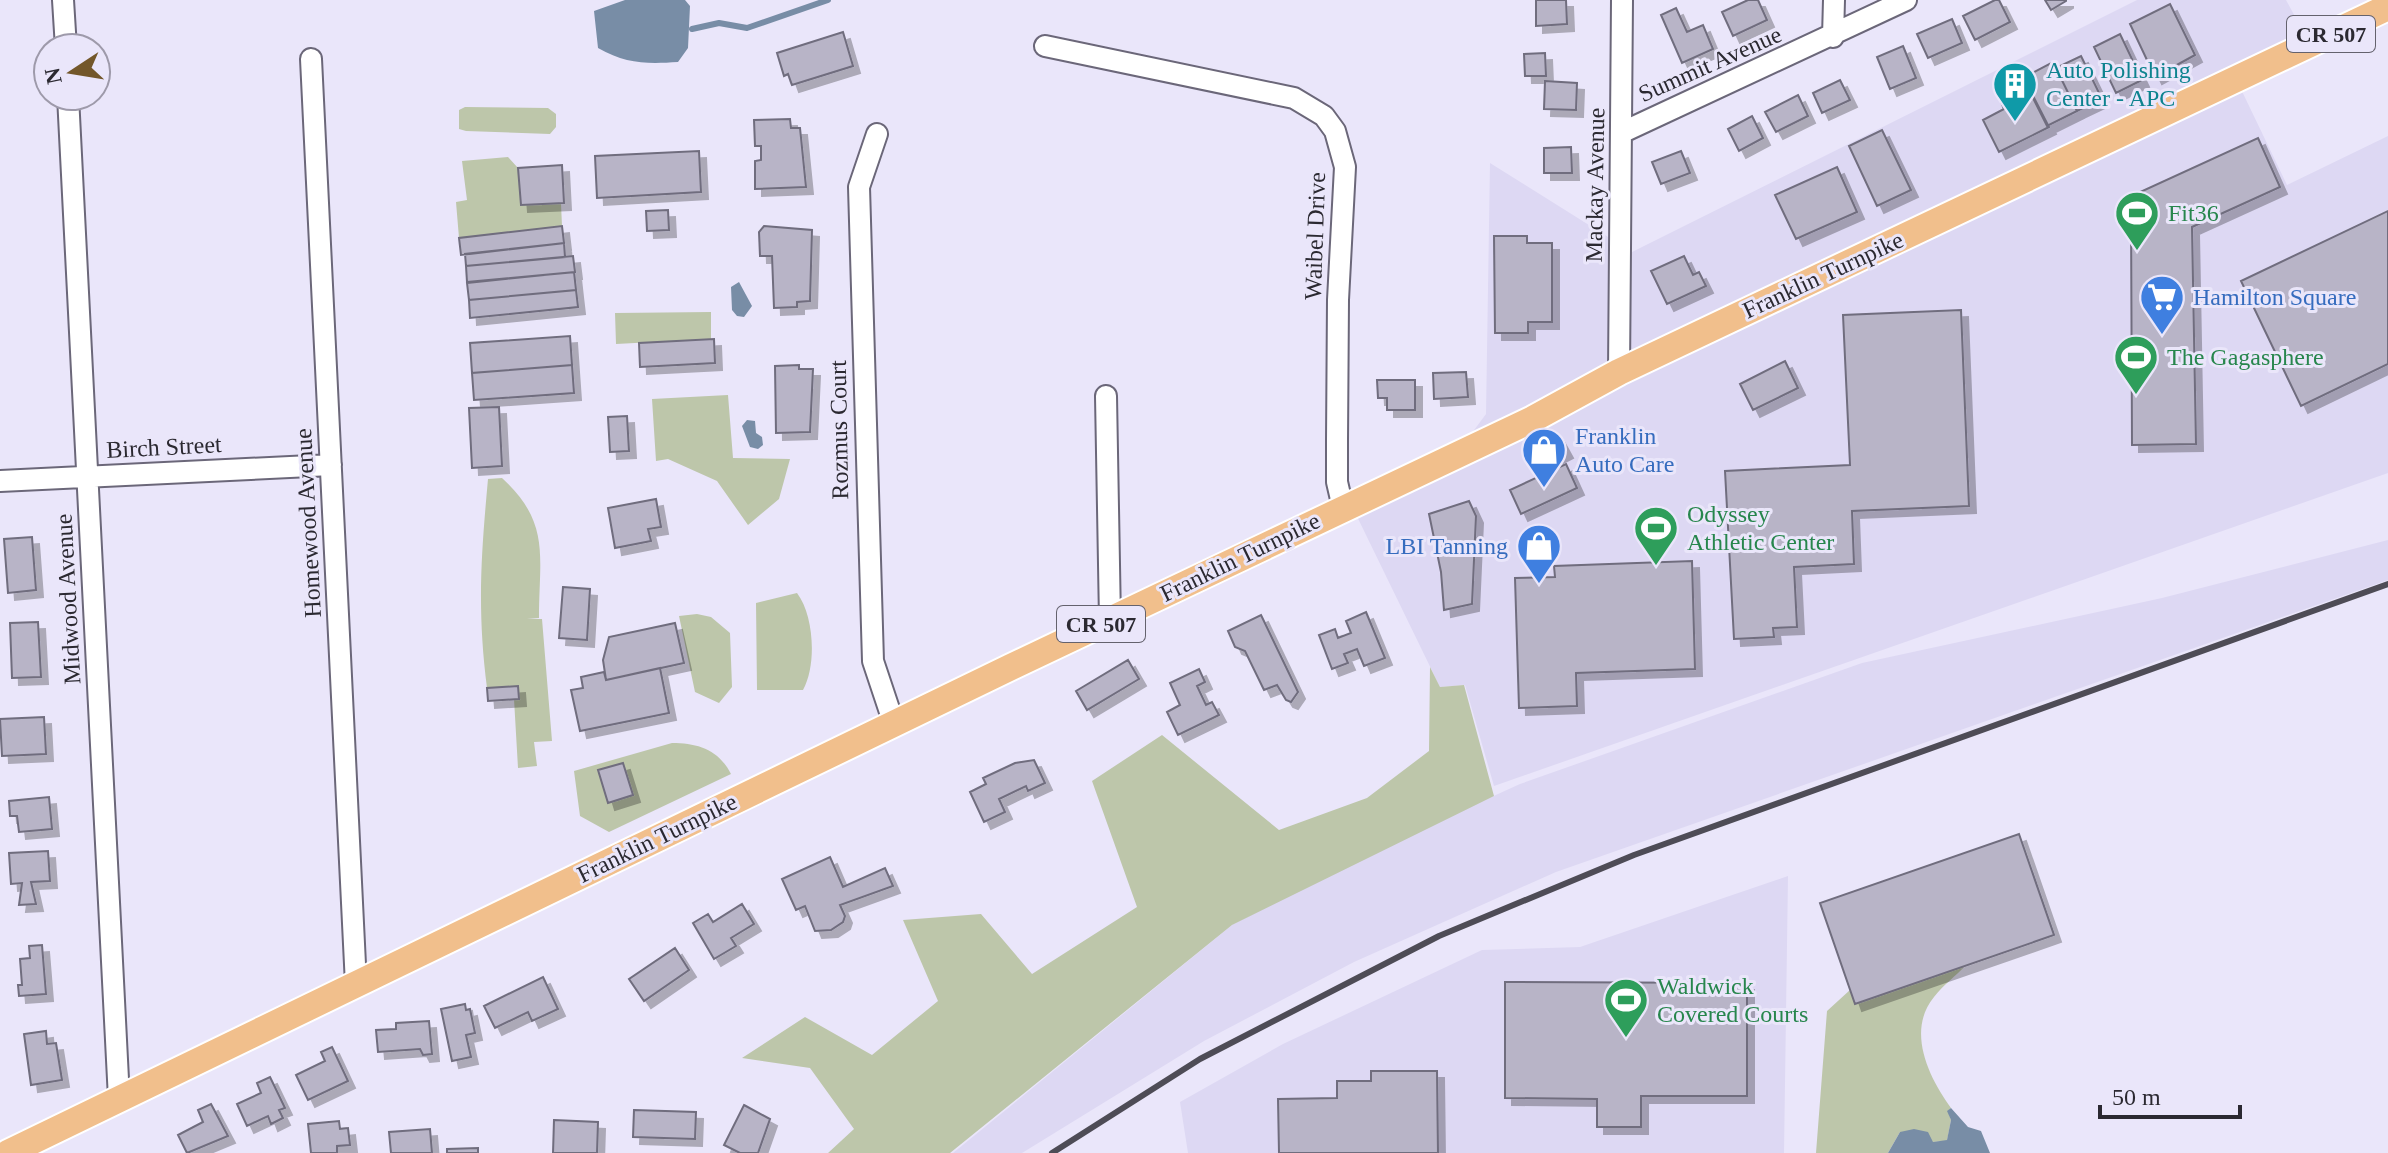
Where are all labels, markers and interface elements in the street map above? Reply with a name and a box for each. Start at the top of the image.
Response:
road number: CR 507 [2287,16,2375,52]
street label: Summit Avenue [1635,21,1785,107]
north arrow [32,32,112,112]
place label: Auto Polishing Center - APC [2046,57,2191,111]
building icon: Auto Polishing Center - APC [1991,60,2039,123]
text: N [39,66,67,86]
street label: Mackay Avenue [1581,107,1609,263]
street label: Waibel Drive [1300,172,1330,300]
sports icon: Fit36 [2113,189,2161,252]
place label: Fit36 [2168,200,2219,226]
street label: Franklin Turnpike [1739,226,1907,324]
supermarket icon: Hamilton Square [2138,273,2186,336]
place label: Hamilton Square [2193,284,2356,310]
sports icon: The Gagasphere [2112,333,2160,396]
place label: The Gagasphere [2167,344,2324,370]
street label: Rozmus Court [825,360,853,500]
place label: Franklin Auto Care [1575,423,1674,477]
shop icon: Franklin Auto Care [1520,426,1568,489]
street label: Homewood Avenue [290,428,326,618]
street label: Birch Street [106,431,223,463]
place label: Odyssey Athletic Center [1687,501,1834,555]
sports icon: Odyssey Athletic Center [1632,504,1680,567]
street label: Franklin Turnpike [1156,507,1324,607]
street label: Midwood Avenue [51,513,85,685]
shop icon: LBI Tanning [1515,522,1563,585]
place label: LBI Tanning [1385,533,1508,559]
road number: CR 507 [1057,606,1145,642]
street label: Franklin Turnpike [573,788,741,888]
place label: Waldwick Covered Courts [1657,973,1808,1027]
sports icon: Waldwick Covered Courts [1602,976,1650,1039]
scale bar [2100,1069,2240,1119]
text: 50 m [2112,1084,2161,1110]

